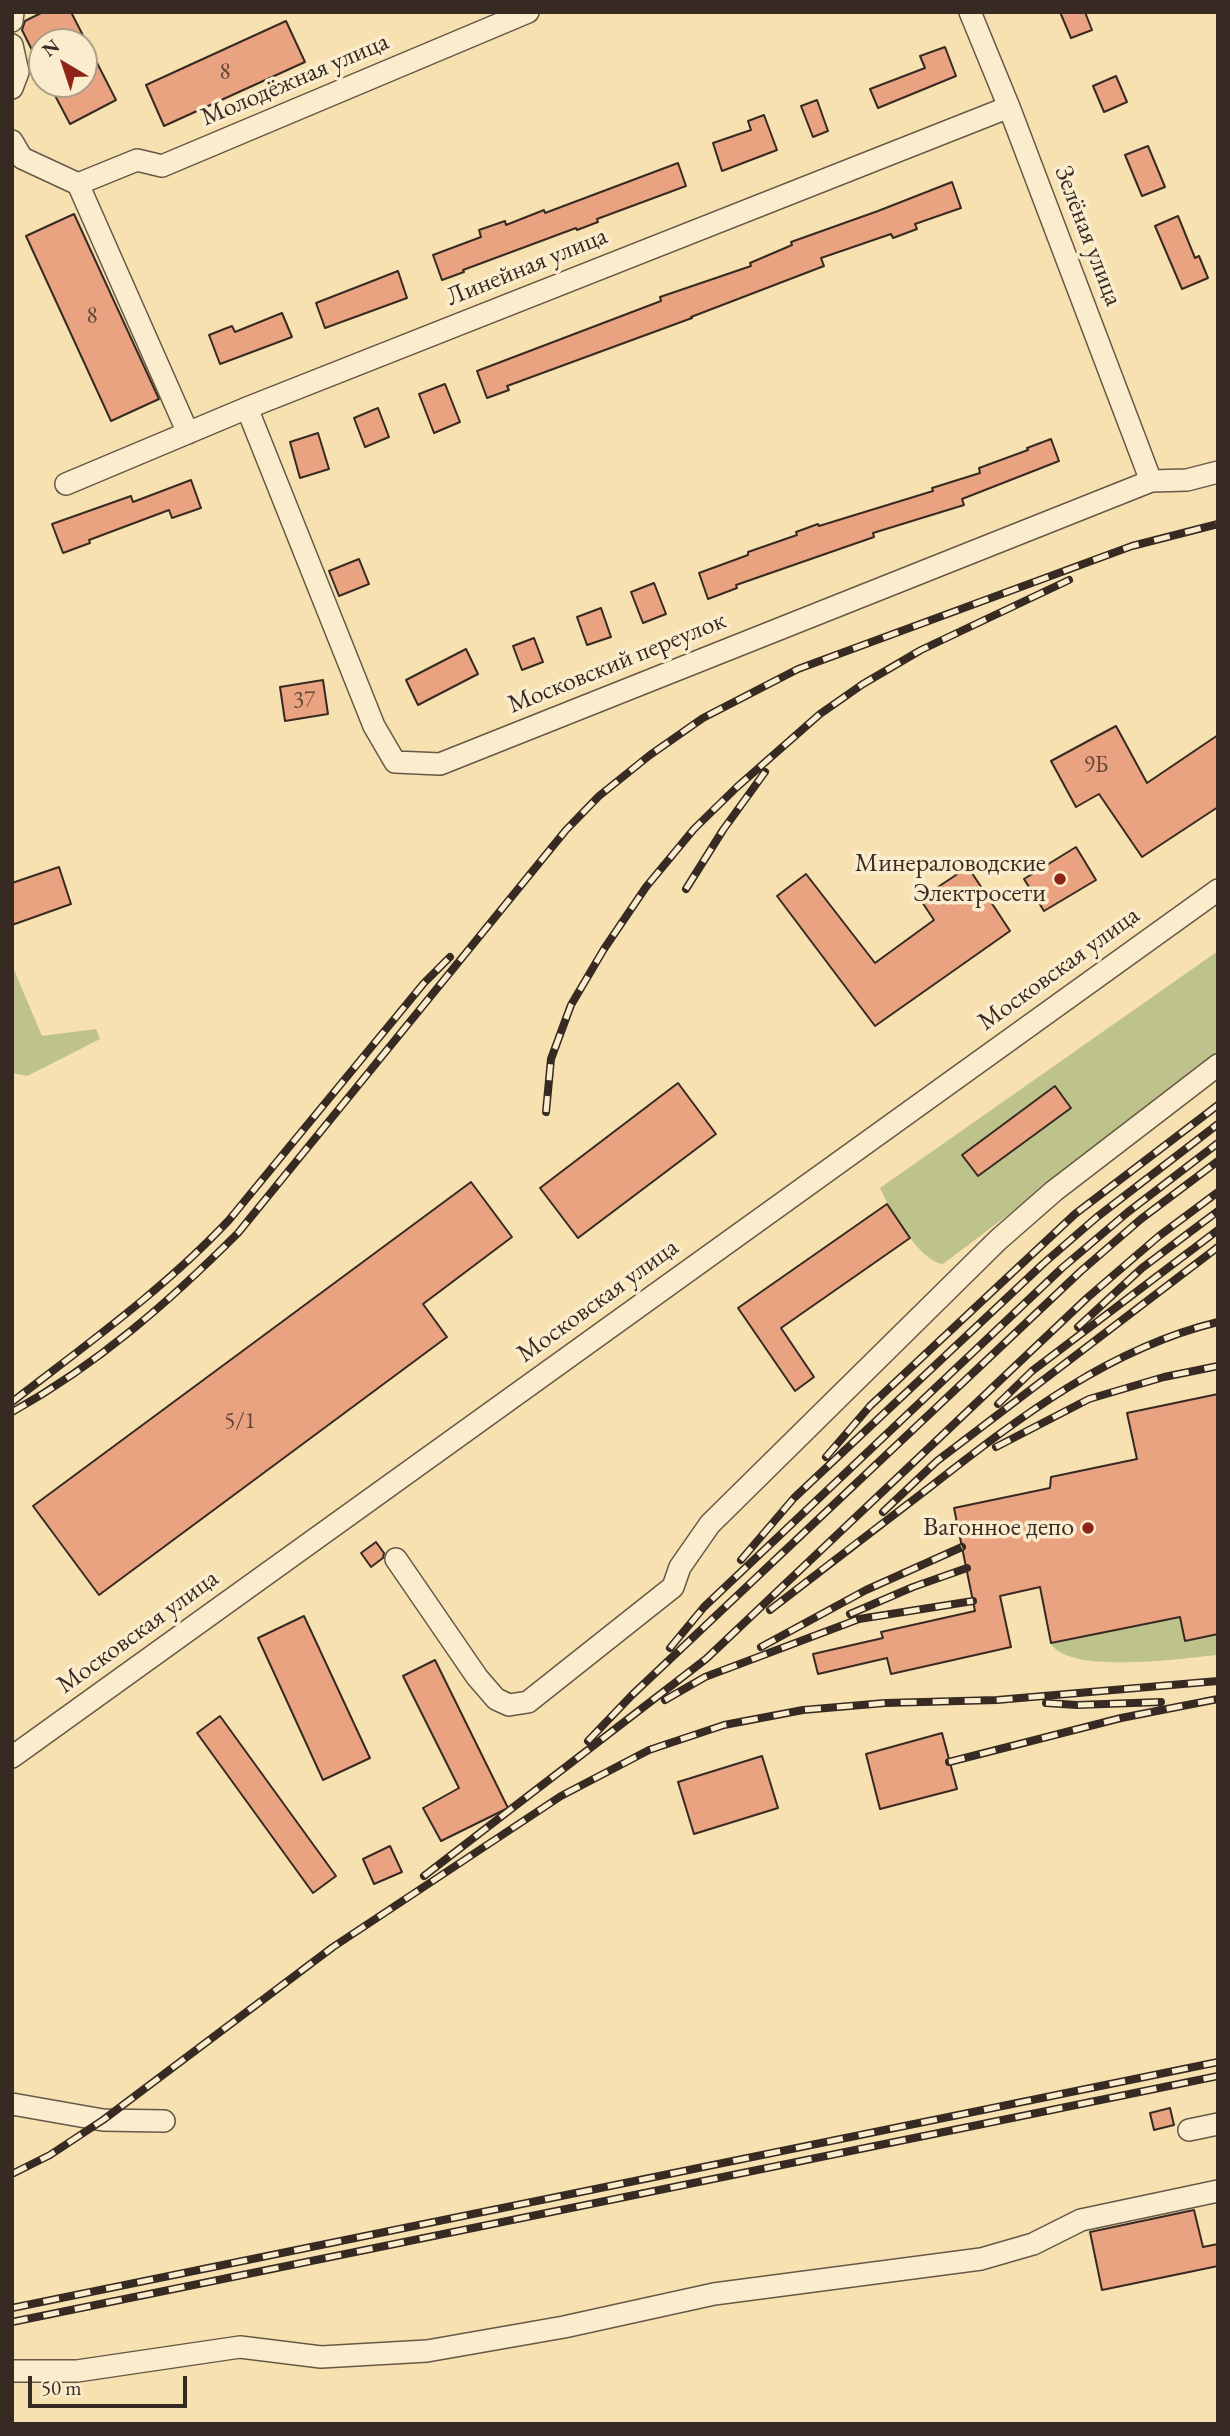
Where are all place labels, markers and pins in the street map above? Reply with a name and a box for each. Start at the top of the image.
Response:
place label: Минераловодские Электросети [855,848,1046,910]
marker: Минераловодские Электросети [1052,871,1068,887]
place label: Вагонное депо [923,1512,1074,1544]
marker: Вагонное депо [1080,1520,1096,1536]

